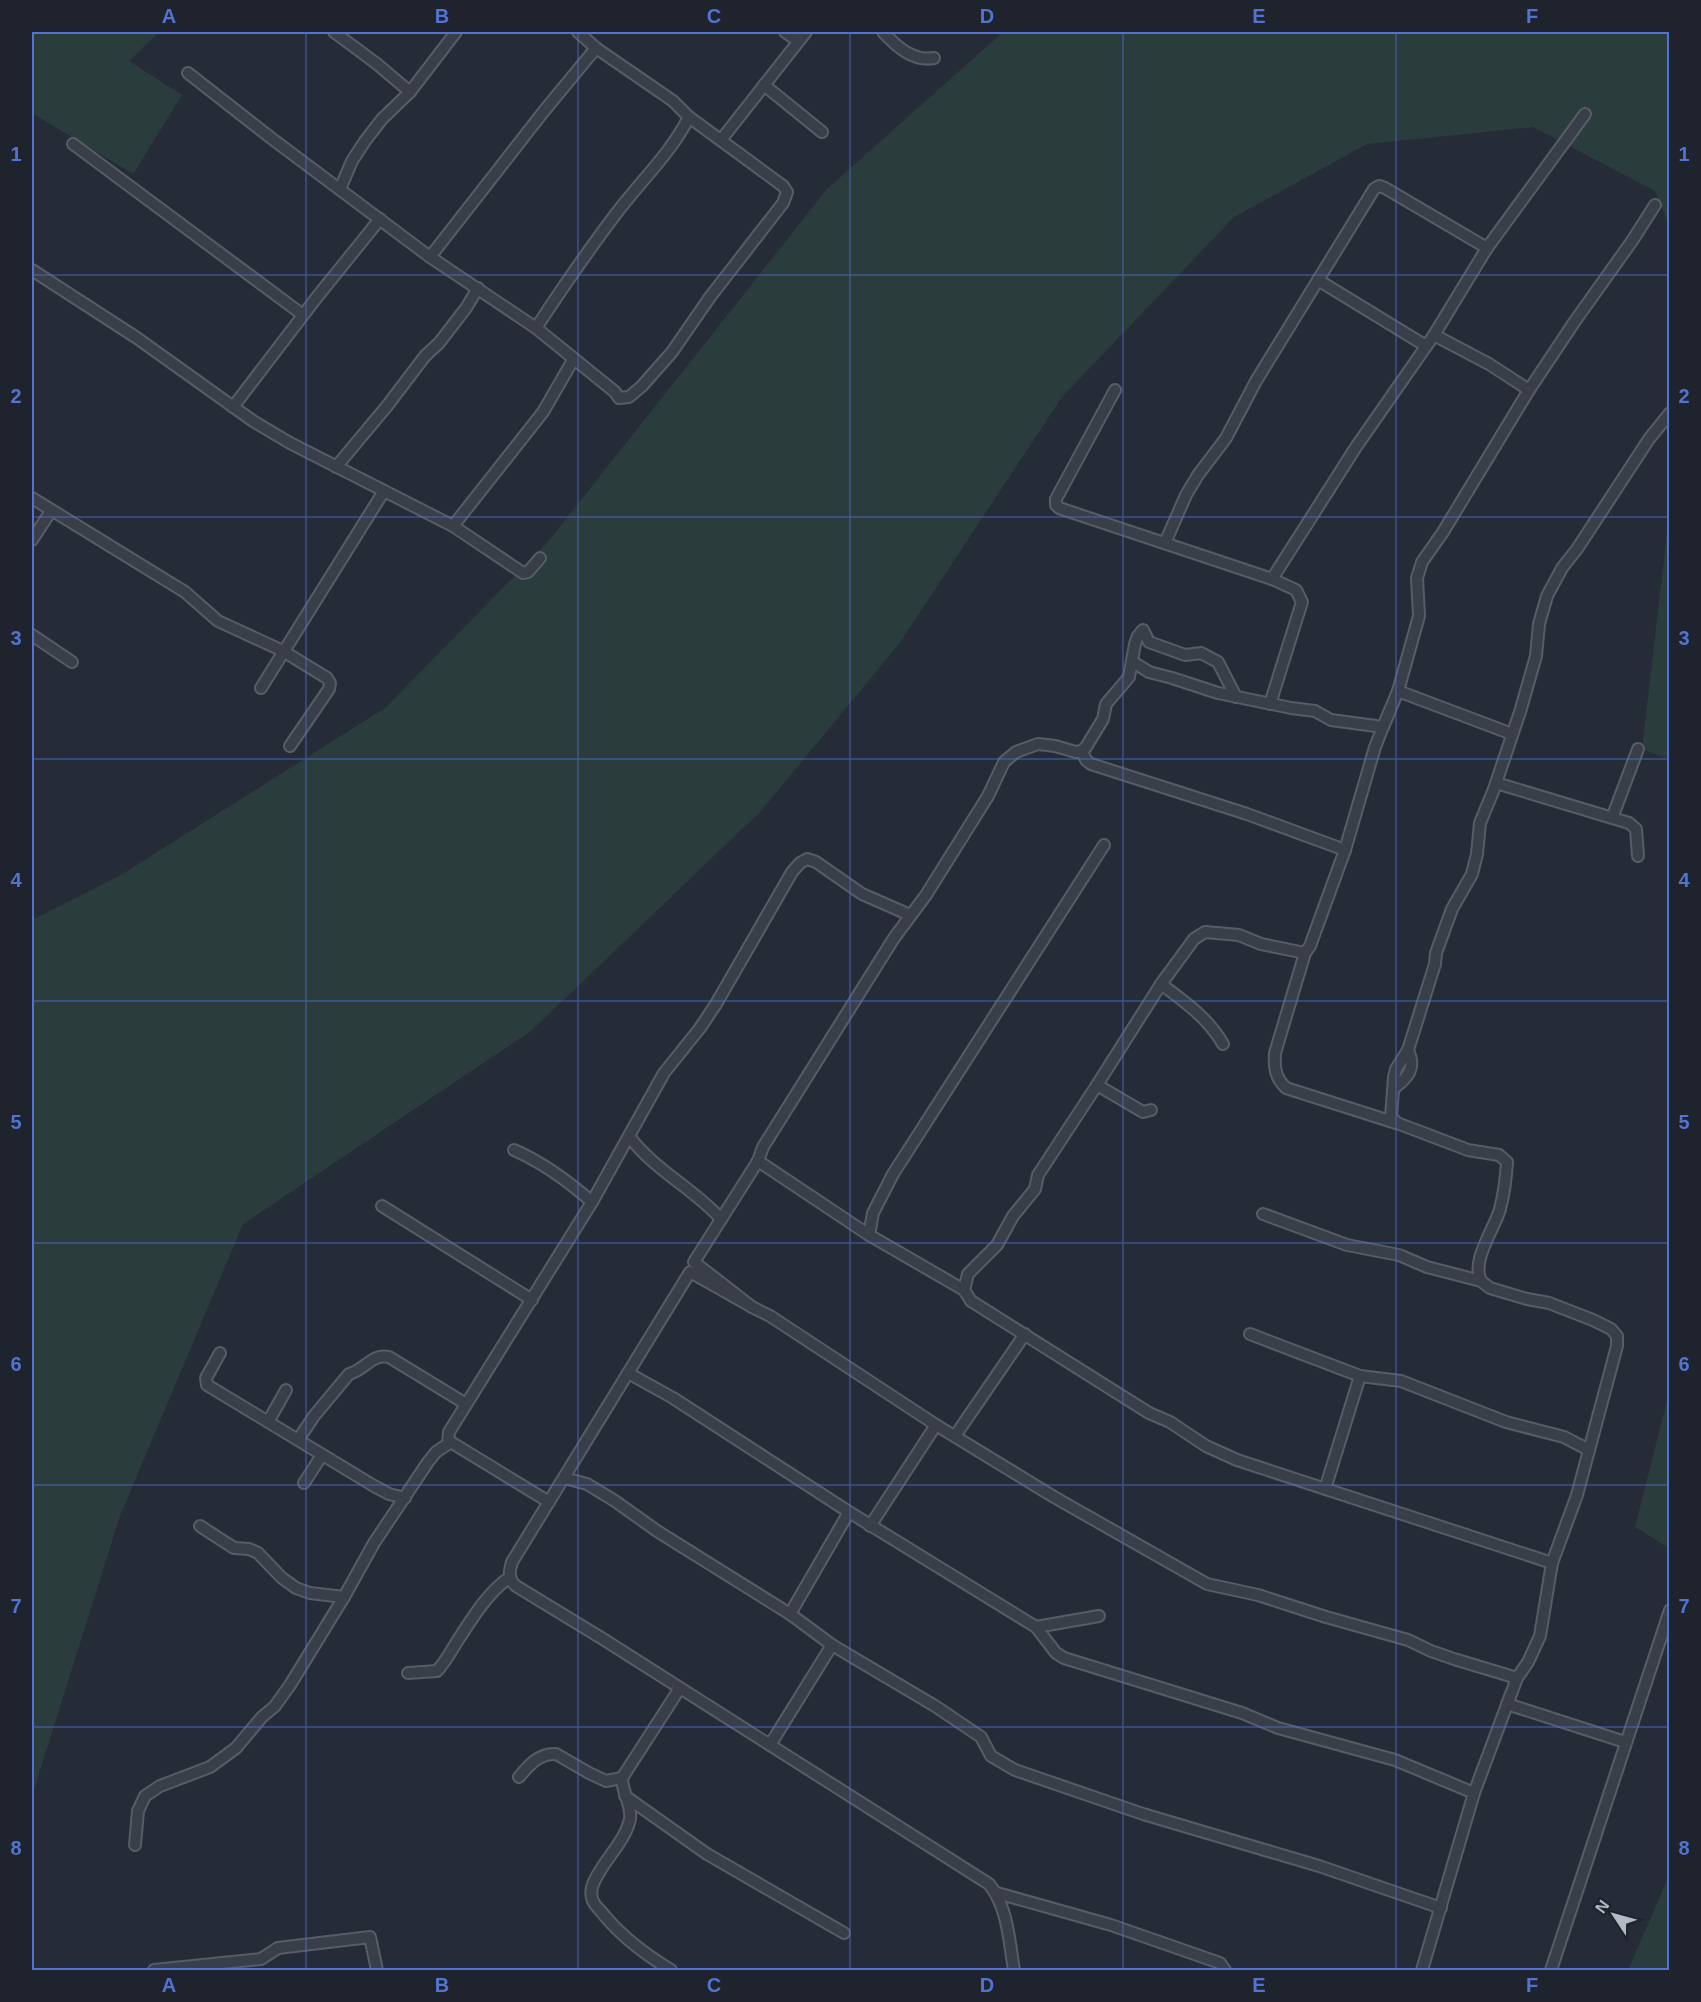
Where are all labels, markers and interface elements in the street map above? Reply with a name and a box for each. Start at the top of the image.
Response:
text: A [162,5,176,27]
text: B [435,5,449,27]
text: C [707,5,721,27]
text: D [980,5,994,27]
text: E [1252,5,1266,27]
text: F [1526,5,1538,27]
text: 1 [10,143,22,165]
text: 1 [1678,143,1690,165]
text: 2 [10,385,22,407]
text: 2 [1678,385,1690,407]
text: 3 [10,627,22,649]
text: 3 [1678,627,1690,649]
text: 4 [10,869,22,891]
text: 4 [1678,869,1690,891]
text: 5 [10,1111,22,1133]
text: 5 [1678,1111,1690,1133]
text: 6 [10,1353,22,1375]
text: 6 [1678,1353,1690,1375]
text: 7 [10,1595,22,1617]
text: 7 [1678,1595,1690,1617]
text: 8 [10,1837,22,1859]
text: 8 [1678,1837,1690,1859]
north arrow [1584,1885,1644,1945]
text: N [1592,1897,1613,1916]
text: A [162,1974,176,1996]
text: B [435,1974,449,1996]
text: C [707,1974,721,1996]
text: D [980,1974,994,1996]
text: E [1252,1974,1266,1996]
text: F [1526,1974,1538,1996]

